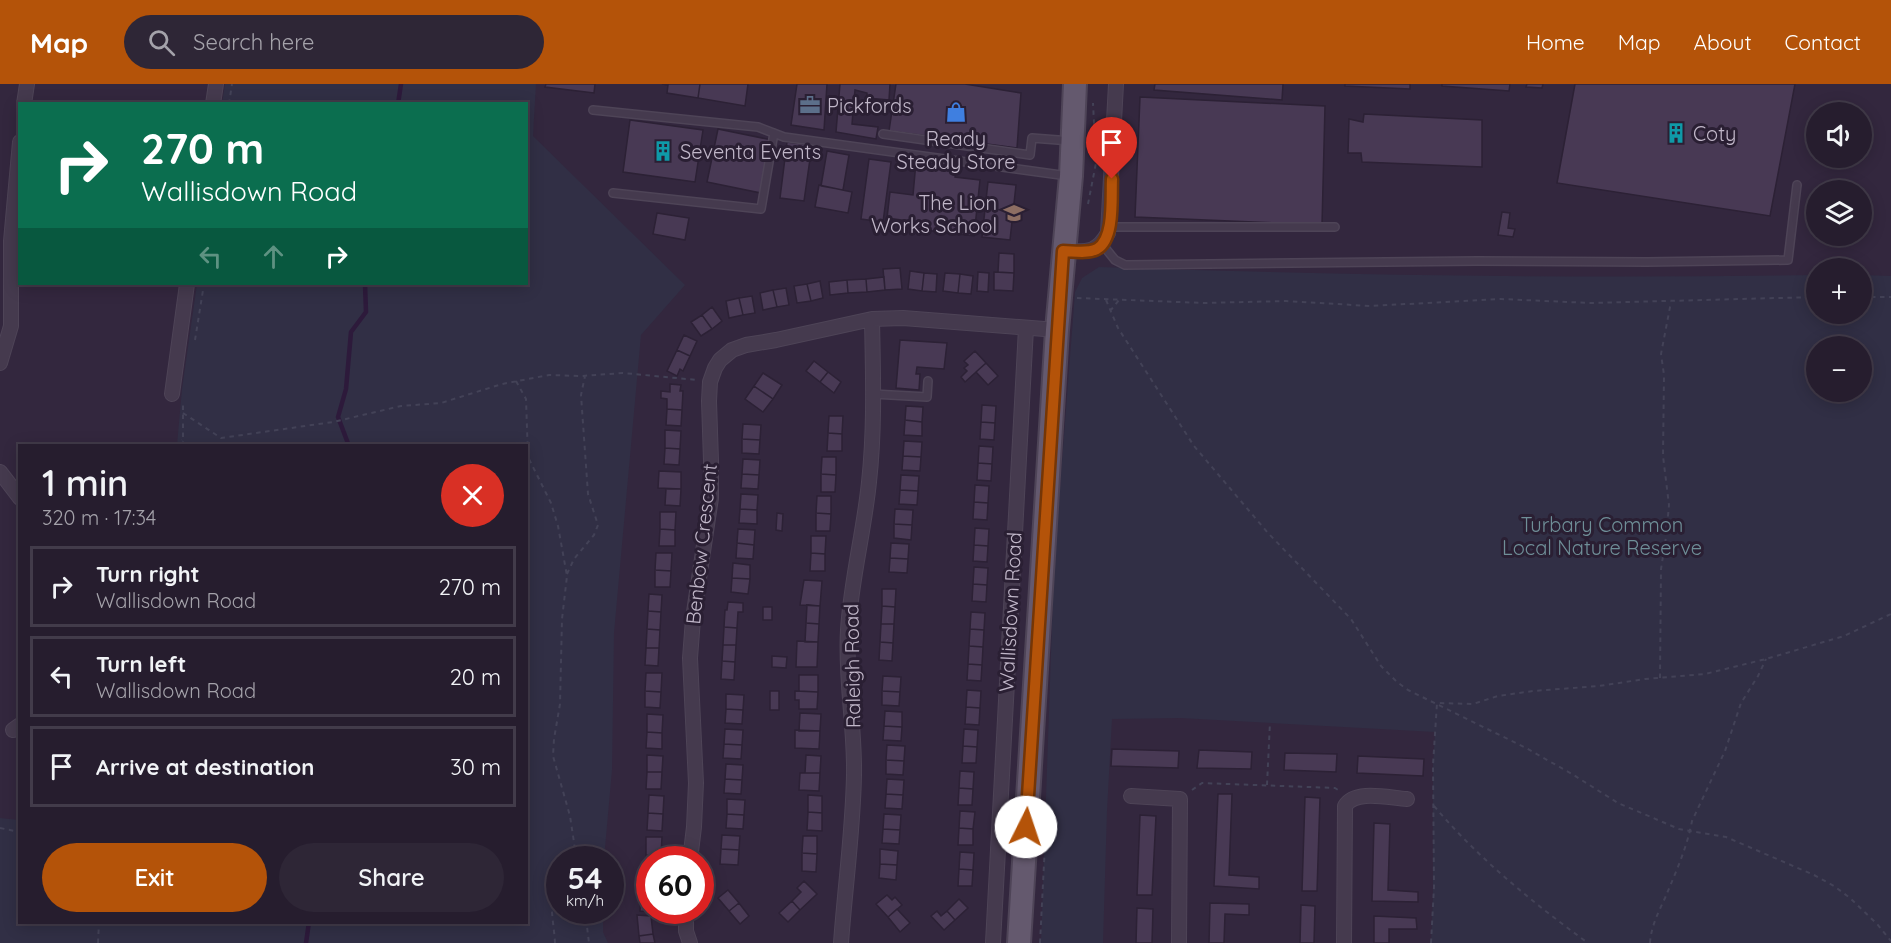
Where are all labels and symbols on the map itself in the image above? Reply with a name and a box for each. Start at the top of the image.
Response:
office icon: Pickfords [798,93,822,117]
place label: Pickfords [827,93,912,118]
shop icon: Ready Steady Store [944,100,968,124]
pin [1086,117,1137,179]
building icon: Coty [1664,121,1688,145]
place label: Coty [1693,121,1736,146]
place label: Ready Steady Store [897,126,1015,174]
building icon: Seventa Events [651,139,675,163]
place label: Seventa Events [680,139,821,164]
place label: The Lion Works School [871,190,997,238]
school or university icon: The Lion Works School [1002,201,1026,225]
street label: Benbow Crescent [680,462,722,626]
park label: Turbary Common Local Nature Reserve [1502,512,1702,560]
street label: Wallisdown Road [993,531,1027,693]
street label: Raleigh Road [838,604,866,728]
position arrow [994,795,1058,859]
speed limit sign: 60 [636,846,714,924]

